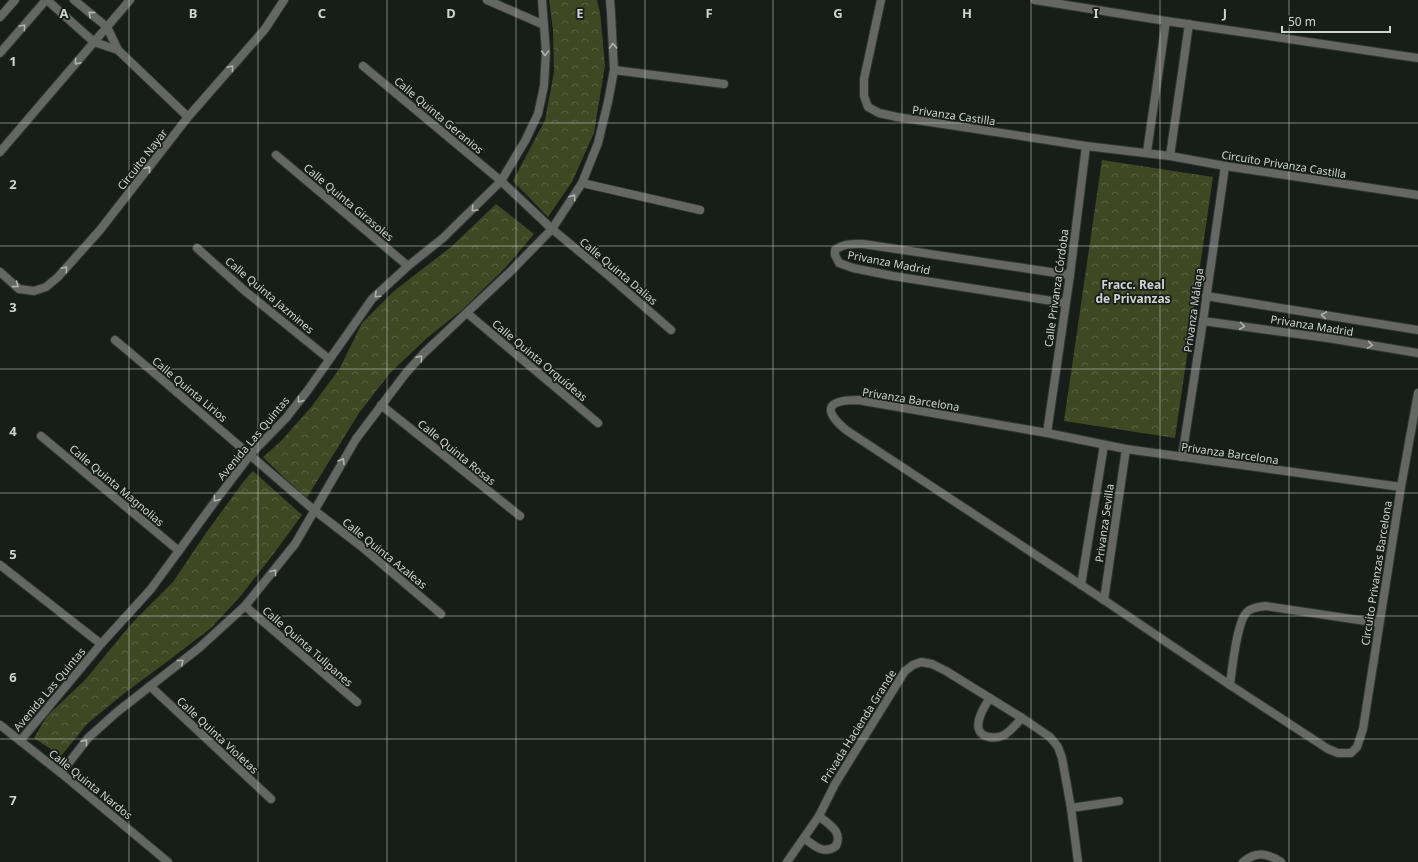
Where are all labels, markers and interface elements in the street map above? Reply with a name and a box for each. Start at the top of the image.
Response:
text: A [60,4,69,22]
text: B [189,4,197,22]
text: C [318,4,326,22]
text: D [446,4,456,22]
text: E [576,4,584,22]
text: F [705,4,713,22]
text: G [833,4,843,22]
text: H [962,4,972,22]
text: I [1093,4,1099,22]
text: J [1222,4,1227,22]
scale bar [1282,8,1390,34]
one-way arrow [88,11,95,18]
text: 50 m [1288,13,1316,30]
one-way arrow [18,24,25,31]
one-way arrow [609,43,617,49]
one-way arrow [541,50,549,56]
text: 1 [9,52,17,70]
one-way arrow [75,57,82,65]
one-way arrow [226,66,233,73]
street label: Calle Quinta Geranios [391,73,487,157]
street label: Privanza Castilla [911,102,997,128]
street label: Circuito Nayar [114,125,171,193]
street label: Circuito Privanza Castilla [1220,147,1348,181]
street label: Calle Quinta Girasoles [301,160,397,244]
one-way arrow [143,166,150,173]
text: 2 [9,175,17,193]
one-way arrow [568,194,576,201]
one-way arrow [471,204,479,212]
street label: Calle Privanza Córdoba [1040,228,1072,348]
street label: Calle Quinta Dalias [577,234,661,308]
street label: Privanza Madrid [846,247,932,277]
street label: Calle Quinta Jazmines [222,253,318,337]
one-way arrow [61,266,68,274]
street label: Privanza Málaga [1180,267,1206,353]
district label: Fracc. Real de Privanzas [1095,276,1171,307]
one-way arrow [11,280,18,287]
one-way arrow [374,290,382,298]
text: 3 [9,298,17,316]
street label: Privanza Madrid [1269,311,1355,339]
one-way arrow [1321,311,1327,320]
street label: Calle Quinta Orquídeas [489,316,591,404]
one-way arrow [1239,321,1245,330]
one-way arrow [1367,340,1373,349]
street label: Calle Quinta Lirios [149,353,231,425]
one-way arrow [415,355,422,362]
street label: Privanza Barcelona [861,384,961,414]
street label: Avenida Las Quintas [214,393,292,483]
one-way arrow [298,395,305,402]
street label: Calle Quinta Rosas [415,416,499,488]
text: 4 [9,422,17,440]
street label: Privanza Barcelona [1180,439,1280,467]
street label: Calle Quinta Magnolias [66,441,168,529]
one-way arrow [338,458,345,465]
street label: Privanza Sevilla [1091,483,1117,563]
one-way arrow [214,495,221,502]
street label: Circuito Privanzas Barcelona [1357,500,1395,646]
street label: Calle Quinta Azaleas [340,514,430,592]
text: 5 [9,545,17,563]
one-way arrow [269,569,276,576]
street label: Calle Quinta Tulipanes [260,603,356,689]
street label: Avenida Las Quintas [10,644,88,734]
one-way arrow [177,660,184,667]
street label: Privada Hacienda Grande [817,666,899,786]
text: 6 [9,668,17,686]
street label: Calle Quinta Violetas [174,693,262,777]
one-way arrow [80,739,87,746]
street label: Calle Quinta Nardos [46,746,136,822]
text: 7 [9,791,17,809]

